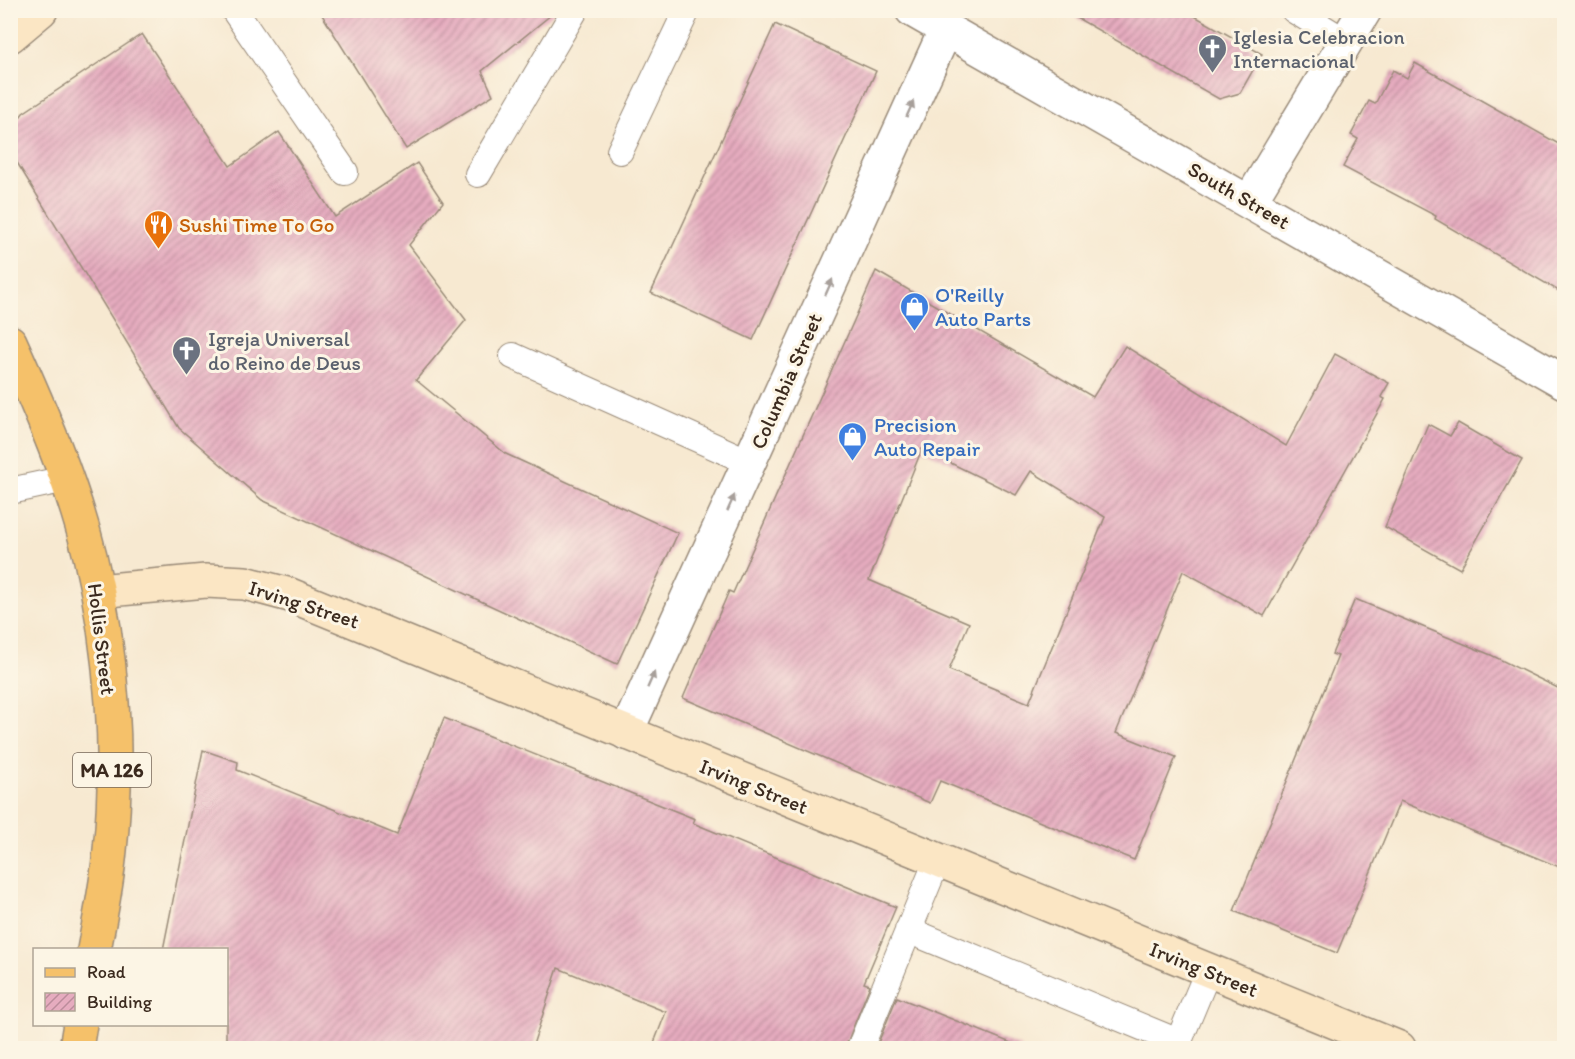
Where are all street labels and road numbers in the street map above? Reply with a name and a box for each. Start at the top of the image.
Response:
street label: South Street [1184,156,1294,234]
street label: Columbia Street [745,309,827,453]
street label: Irving Street [246,574,362,634]
street label: Hollis Street [83,582,121,696]
road number: MA 126 [73,753,151,787]
street label: Irving Street [696,753,812,819]
street label: Irving Street [1146,936,1262,1002]

